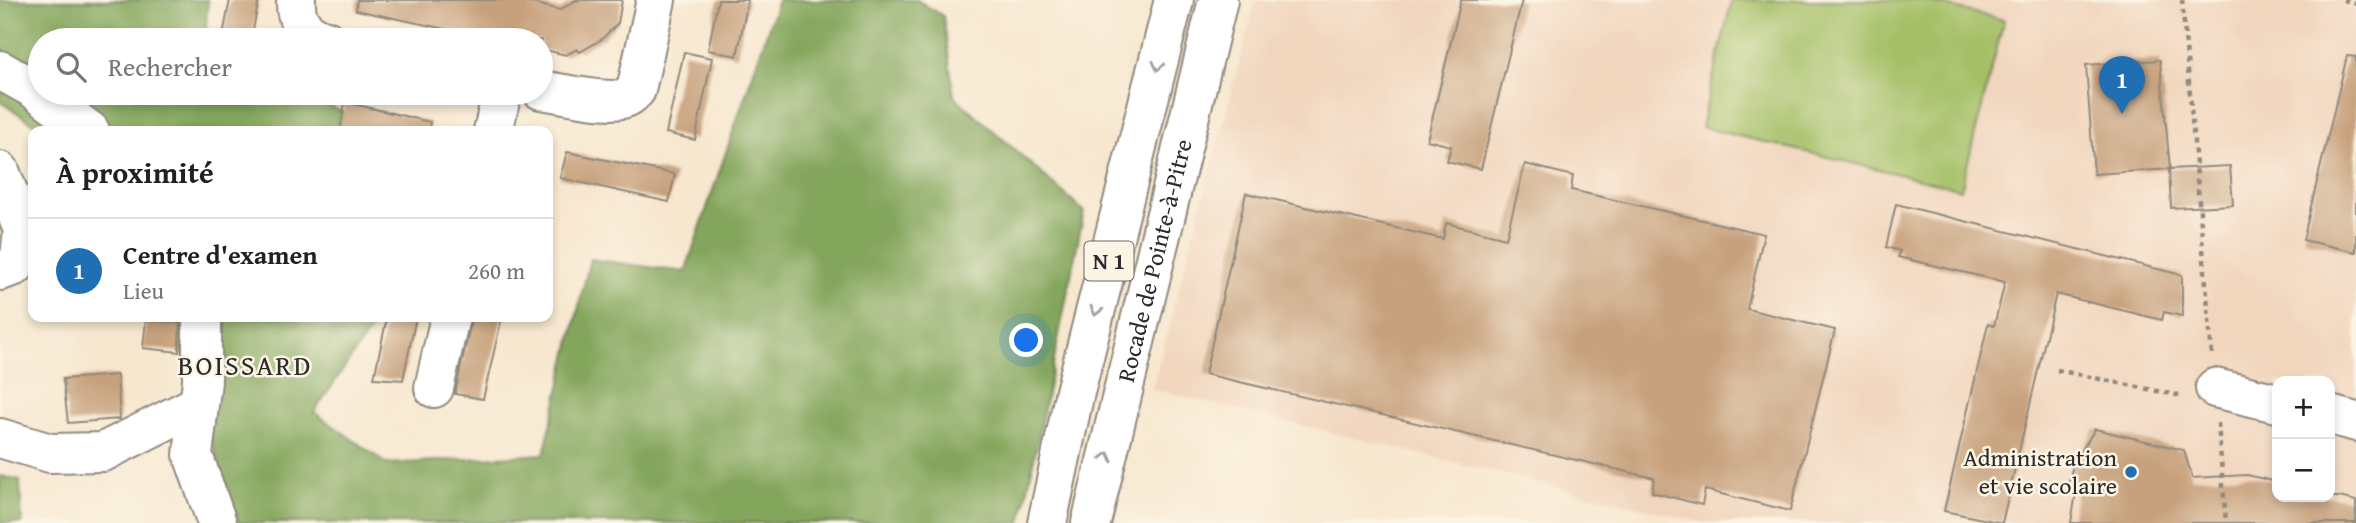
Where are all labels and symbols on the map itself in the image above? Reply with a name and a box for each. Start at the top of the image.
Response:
pin: 1 [2099,56,2145,114]
one-way arrow [1152,60,1166,72]
street label: Rocade de Pointe-à-Pitre [1108,136,1201,385]
road number: N 1 [1084,242,1134,280]
one-way arrow [1090,305,1104,317]
your location [1009,323,1043,357]
district label: BOISSARD [178,344,312,385]
place label: Administration et vie scolaire [1963,440,2118,503]
one-way arrow [1099,451,1113,463]
marker: Administration et vie scolaire [2123,464,2139,480]

